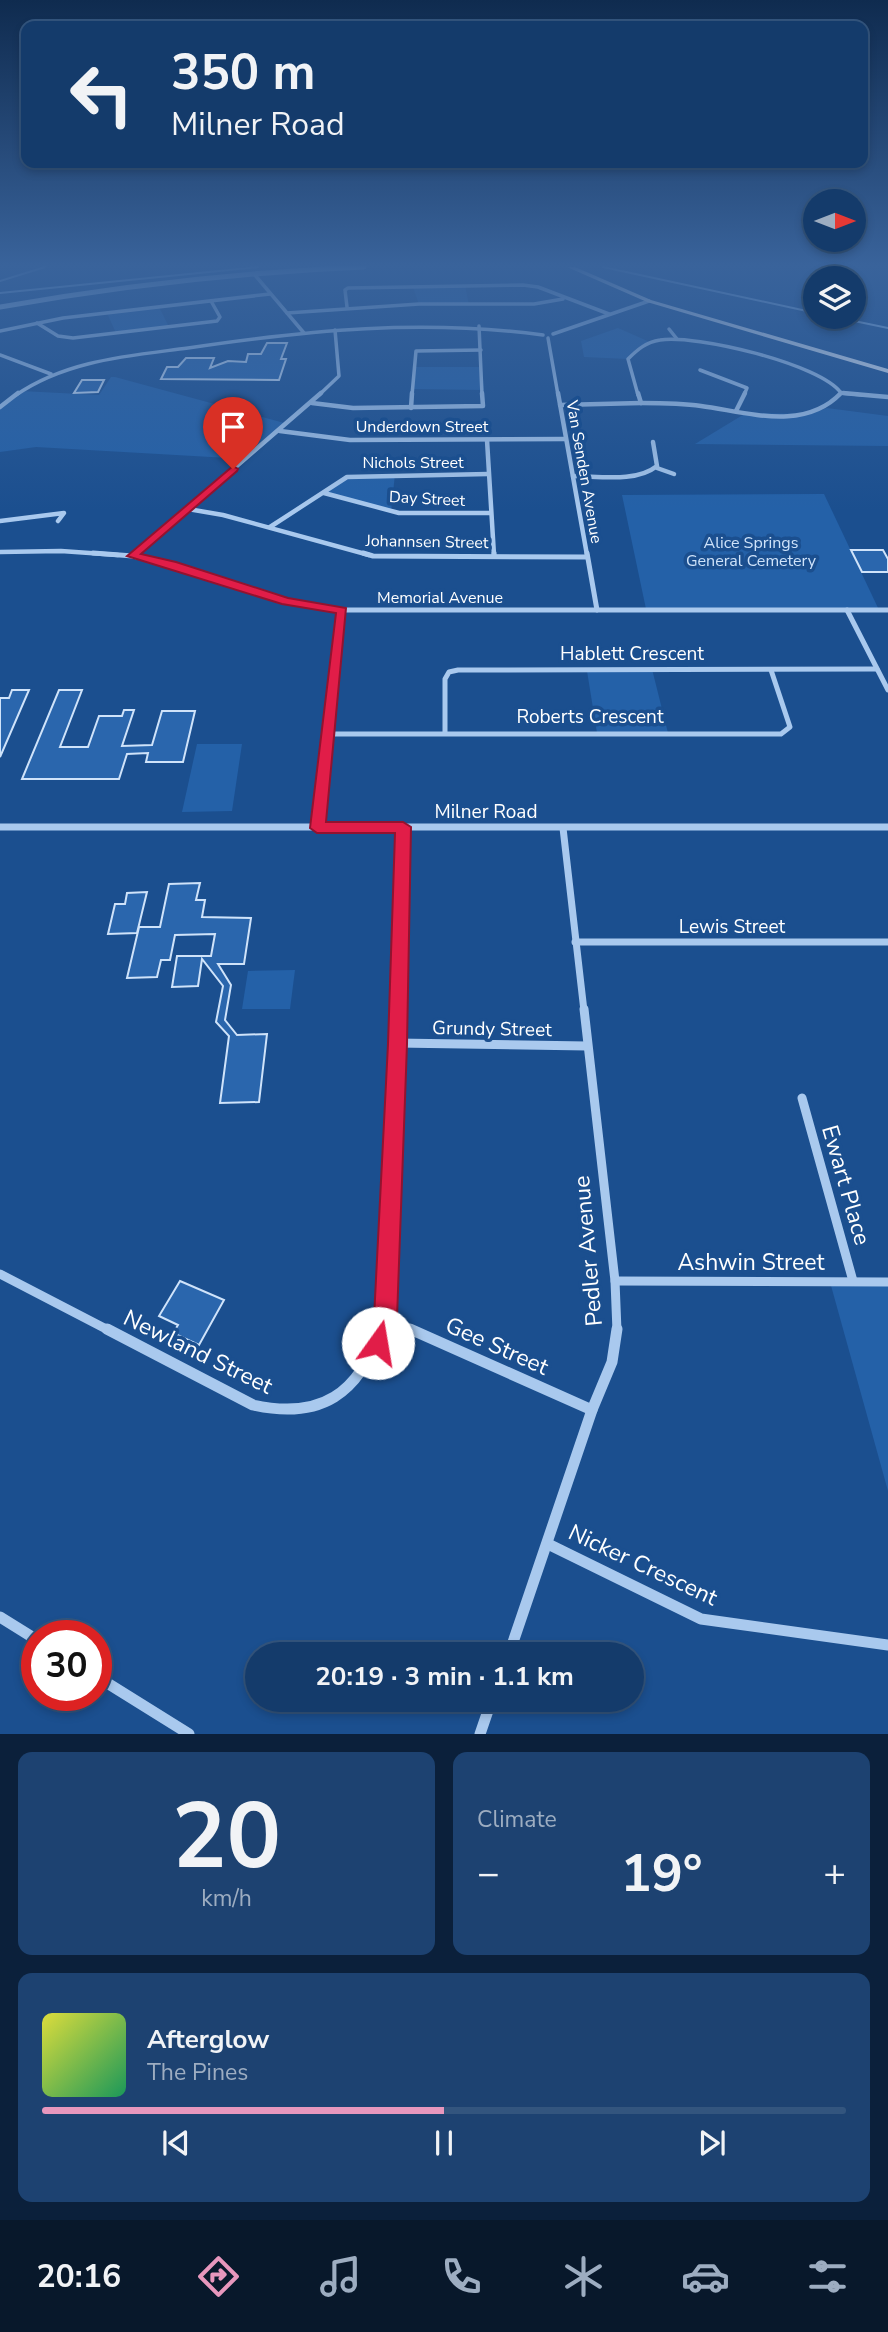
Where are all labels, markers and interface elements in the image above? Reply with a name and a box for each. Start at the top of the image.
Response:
text: 350 m [171,39,315,106]
icon: left [56,49,147,140]
text: Milner Road [171,103,345,146]
north arrow [803,189,866,252]
map controls [803,189,866,329]
button: layers [803,266,866,329]
pin [203,397,263,469]
street label: Van Senden Avenue [560,398,607,545]
icon: arrive [214,408,252,446]
street label: Underdown Street [356,416,489,438]
street label: Nichols Street [362,452,464,474]
street label: Day Street [388,486,466,512]
street label: Johannsen Street [364,530,489,554]
park label: Alice Springs General Cemetery [686,532,817,572]
street label: Memorial Avenue [377,587,503,609]
street label: Hablett Crescent [560,641,704,667]
street label: Roberts Crescent [516,704,664,730]
street label: Milner Road [434,799,538,825]
street label: Lewis Street [679,914,786,940]
street label: Grundy Street [432,1015,552,1043]
street label: Ewart Place [814,1121,878,1249]
street label: Pedler Avenue [566,1174,610,1328]
street label: Ashwin Street [677,1247,825,1278]
street label: Newland Street [118,1302,279,1402]
position arrow [341,1306,415,1380]
street label: Gee Street [441,1310,554,1383]
street label: Nicker Crescent [563,1517,723,1614]
speed limit sign: 30 [21,1620,112,1711]
text: 20:19 · 3 min · 1.1 km [315,1659,574,1694]
text: 20 [172,1775,281,1899]
text: Climate [477,1804,557,1835]
text: 19° [620,1838,703,1909]
text: − [477,1848,500,1899]
text: + [823,1848,846,1899]
text: km/h [201,1883,252,1914]
text: Afterglow [147,2022,270,2057]
text: The Pines [147,2057,248,2088]
icon: previous [157,2124,195,2162]
icon: pause [425,2124,463,2162]
icon: next [693,2124,731,2162]
icon: directions [194,2252,243,2301]
icon: music [316,2252,365,2301]
icon: phone [437,2252,486,2301]
icon: climate [559,2252,608,2301]
icon: car [681,2252,730,2301]
icon: filters [803,2252,852,2301]
text: 20:16 [36,2255,121,2298]

